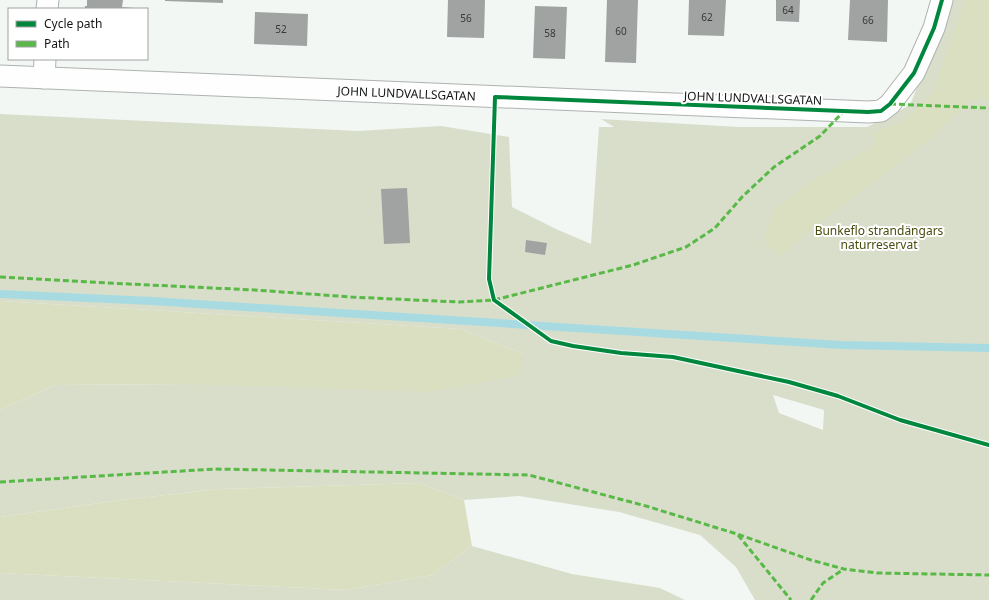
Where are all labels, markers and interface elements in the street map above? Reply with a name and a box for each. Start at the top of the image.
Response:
house number: 64 [782,3,794,17]
legend [8,8,148,60]
house number: 62 [701,10,713,24]
house number: 56 [460,11,472,25]
house number: 66 [862,13,874,27]
text: Cycle path [44,15,102,32]
house number: 52 [275,22,287,36]
house number: 60 [615,24,627,38]
house number: 58 [544,26,556,40]
text: Path [44,35,70,52]
street label: JOHN LUNDVALLSGATAN [336,81,476,104]
street label: JOHN LUNDVALLSGATAN [683,87,822,109]
park label: Bunkeflo strandängars naturreservat [815,222,944,253]

